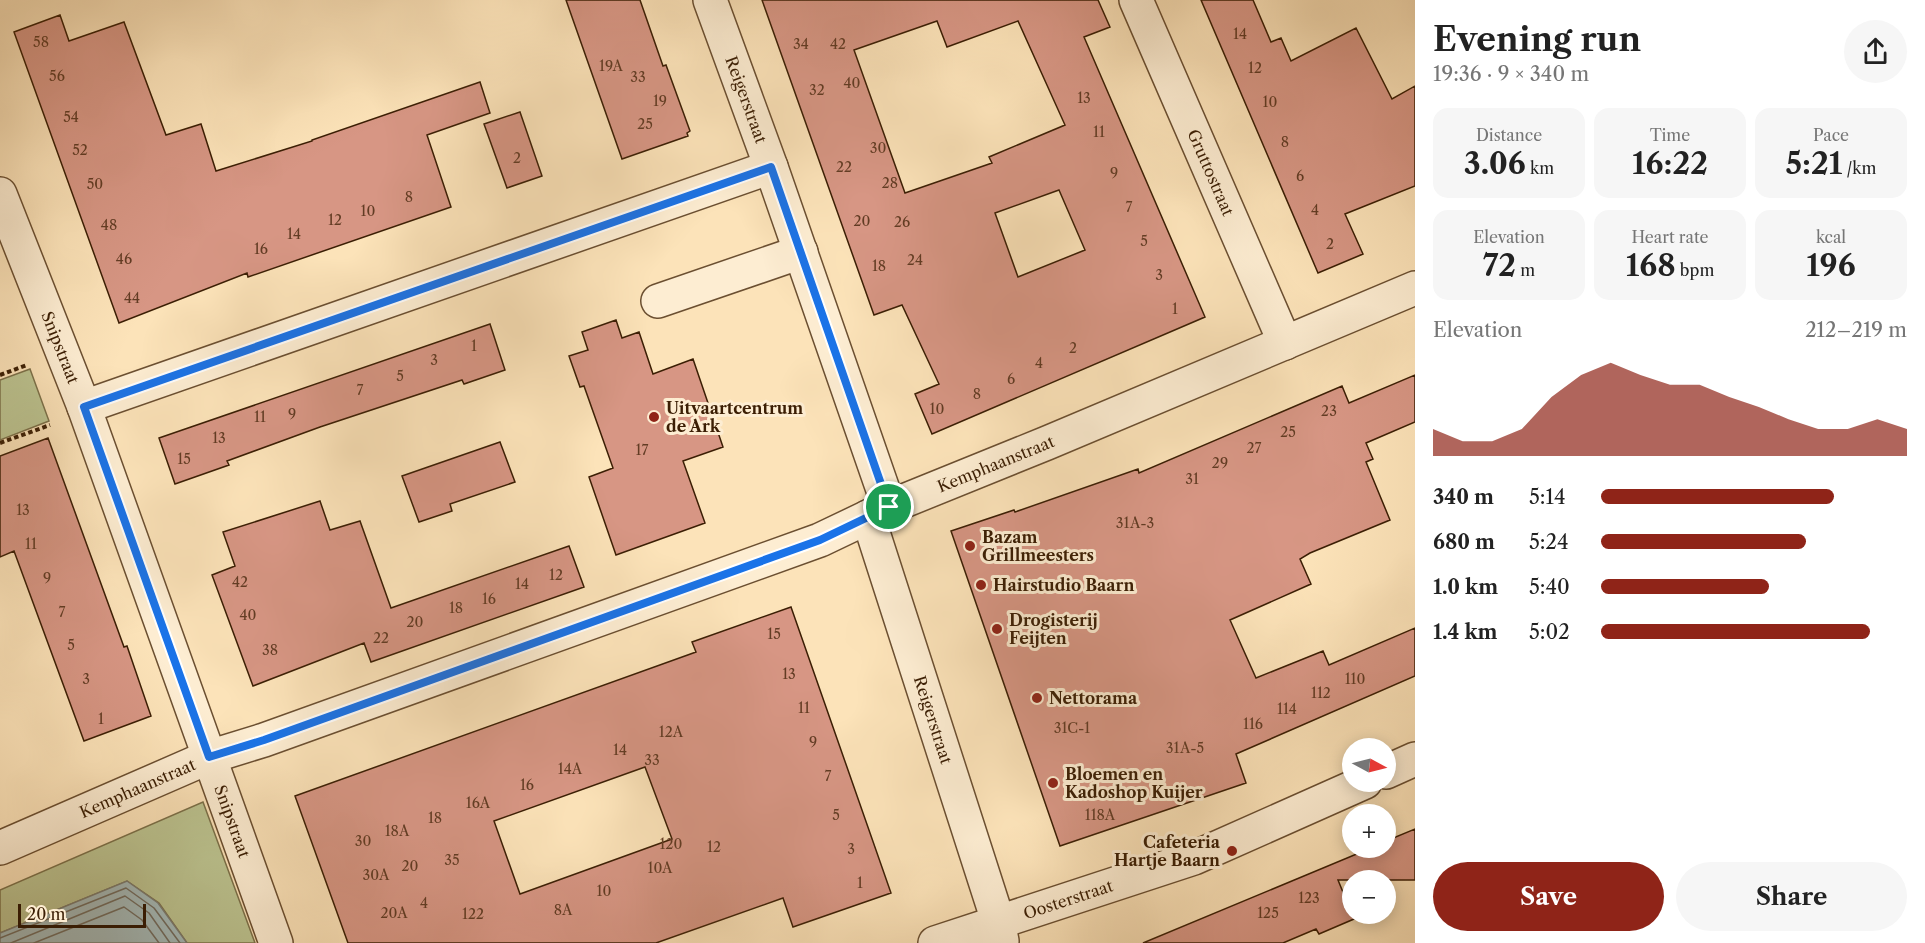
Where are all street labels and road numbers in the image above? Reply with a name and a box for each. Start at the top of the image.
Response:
street label: Reigerstraat [721,53,772,146]
street label: Gruttostraat [1183,126,1239,219]
street label: Snipstraat [37,308,84,387]
street label: Kemphaanstraat [934,431,1058,496]
street label: Reigerstraat [910,673,957,767]
street label: Kemphaanstraat [76,754,199,822]
street label: Snipstraat [210,782,255,861]
street label: Oosterstraat [1021,875,1116,923]

